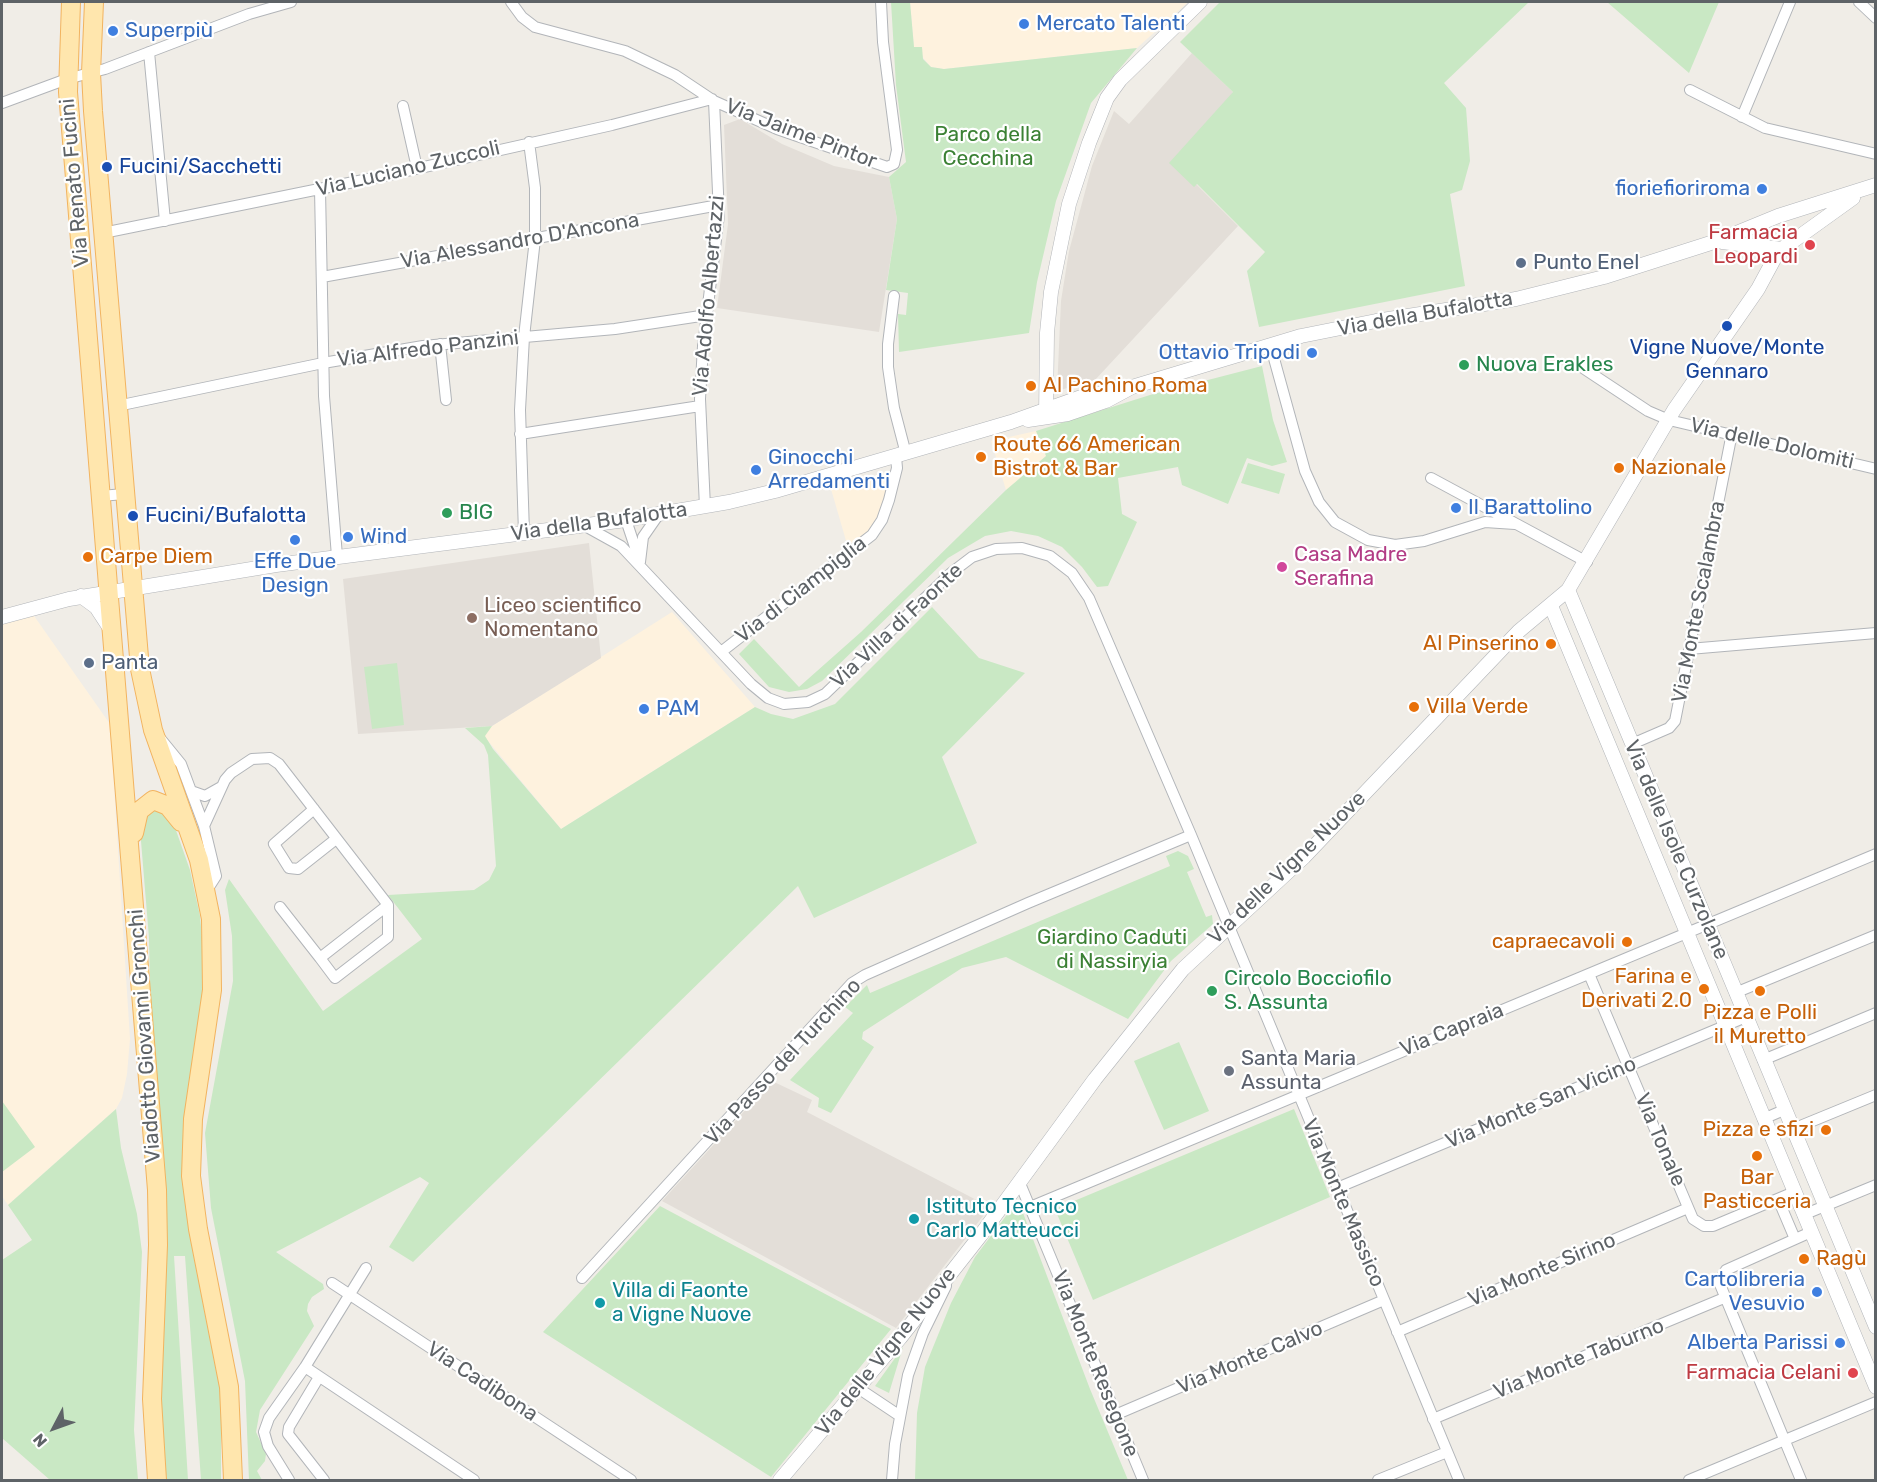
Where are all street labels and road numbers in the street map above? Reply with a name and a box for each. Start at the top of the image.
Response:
street label: Via Jaime Pintor [722,94,880,174]
street label: Via Renato Fucini [55,97,95,269]
street label: Via Luciano Zuccoli [314,136,502,202]
street label: Via Adolfo Albertazzi [688,194,730,398]
street label: Via Alessandro D'Ancona [399,208,641,274]
street label: Via della Bufalotta [1335,286,1515,342]
street label: Via Alfredo Panzini [336,325,520,373]
street label: Via delle Dolomiti [1688,413,1856,475]
street label: Via della Bufalotta [509,497,689,547]
street label: Via Monte Scalambra [1667,499,1731,705]
street label: Via di Ciampiglia [730,531,872,649]
street label: Via Villa di Faonte [826,558,968,694]
street label: Via delle Isole Curzolane [1618,737,1734,963]
street label: Via delle Vigne Nuove [1203,786,1371,950]
street label: Viadotto Giovanni Gronchi [124,908,166,1164]
street label: Via Passo del Turchino [699,973,867,1151]
street label: Via Capraia [1396,998,1508,1062]
street label: Via Monte San Vicino [1442,1051,1640,1155]
street label: Via Tonale [1629,1090,1691,1190]
street label: Via Monte Massico [1296,1115,1390,1291]
street label: Via Monte Sirino [1464,1228,1620,1312]
street label: Via delle Vigne Nuove [810,1263,962,1441]
street label: Via Monte Resegone [1046,1267,1144,1461]
street label: Via Monte Taburno [1490,1313,1668,1405]
street label: Via Monte Calvo [1173,1316,1327,1400]
street label: Via Cadibona [422,1337,542,1427]

